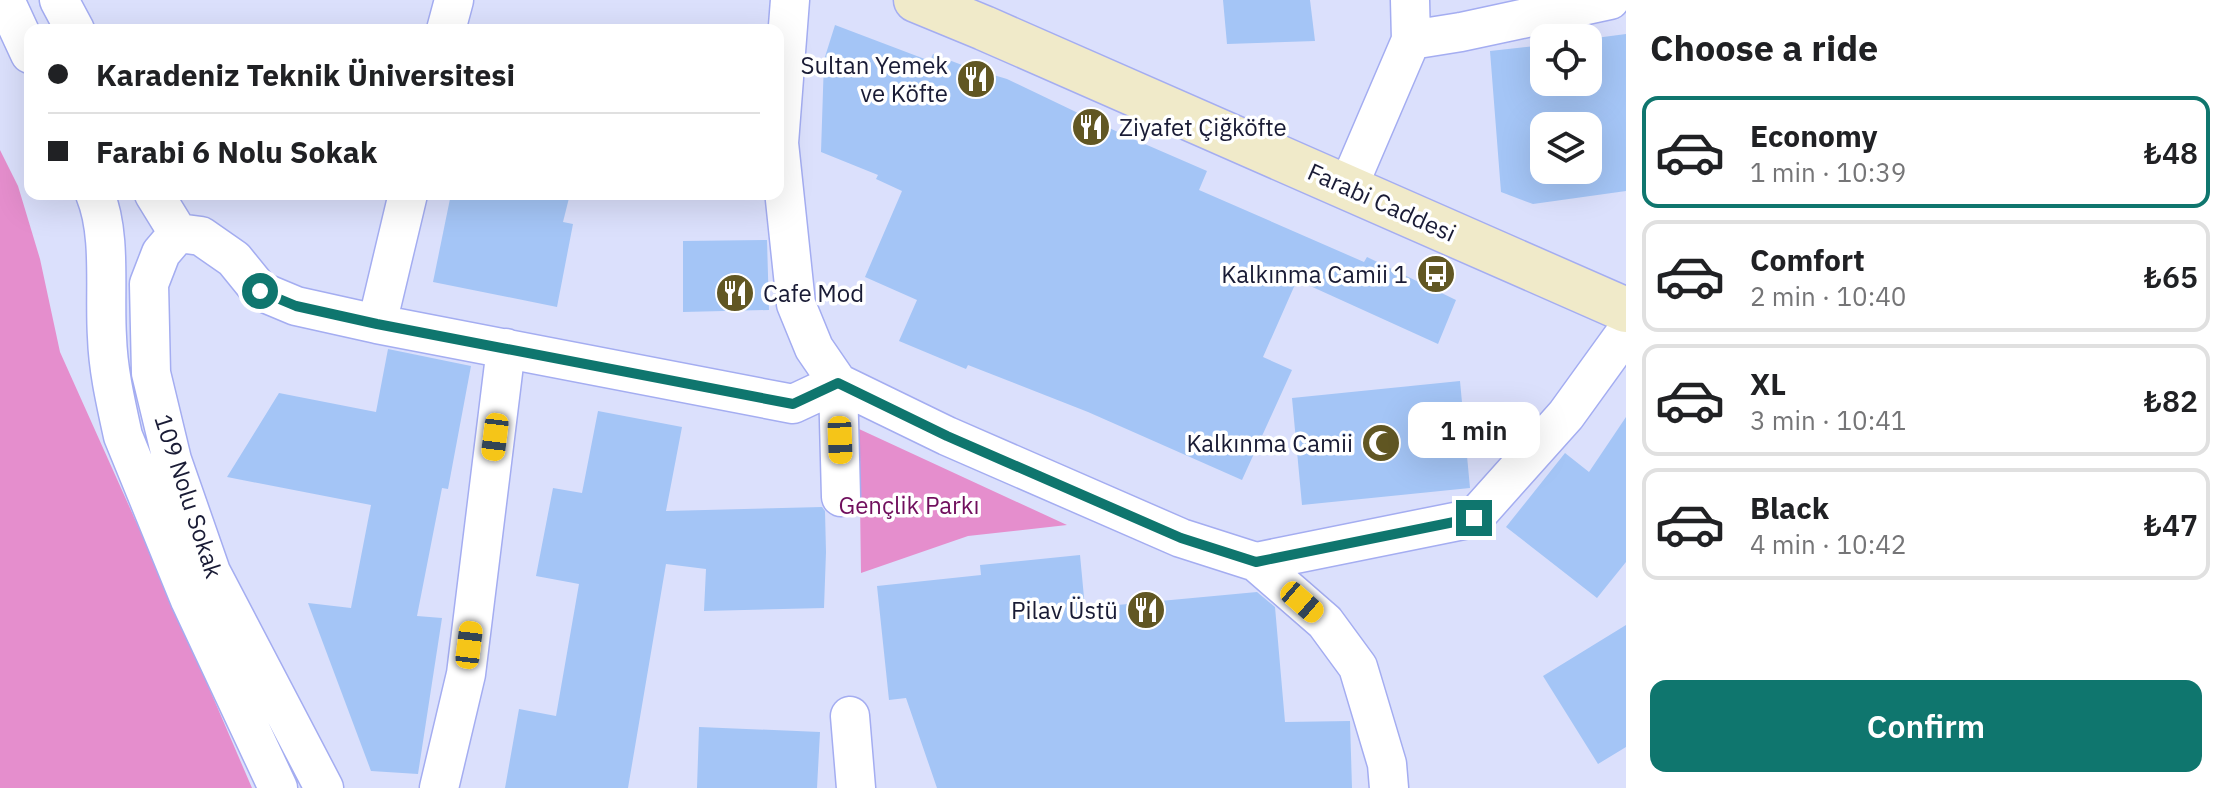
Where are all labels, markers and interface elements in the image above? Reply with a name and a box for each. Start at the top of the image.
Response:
map controls [1530,24,1602,184]
button: locate [1530,24,1602,96]
text: Choose a ride [1650,24,1878,71]
place label: Sultan Yemek ve Köfte [800,49,948,109]
text: Karadeniz Teknik Üniversitesi [96,55,515,94]
restaurant icon: Sultan Yemek ve Köfte [955,58,997,100]
restaurant icon: Ziyafet Çiğköfte [1070,106,1112,148]
place label: Ziyafet Çiğköfte [1119,111,1287,143]
button: layers [1530,112,1602,184]
icon: car [1654,116,1726,188]
text: Economy [1750,116,1878,155]
text: Farabi 6 Nolu Sokak [96,132,377,171]
text: ₺48 [2144,133,2198,172]
street label: Farabi Caddesi [1303,155,1461,249]
text: 1 min · 10:39 [1750,155,1906,189]
icon: car [1654,240,1726,312]
text: Comfort [1750,240,1865,279]
bus stop icon: Kalkınma Camii 1 [1415,253,1457,295]
text: ₺65 [2144,257,2198,296]
place label: Kalkınma Camii 1 [1221,258,1408,290]
restaurant icon: Cafe Mod [714,272,756,314]
route start [242,273,278,309]
place label: Cafe Mod [763,277,864,309]
text: 2 min · 10:40 [1750,279,1906,313]
icon: car [1654,364,1726,436]
text: XL [1750,364,1786,403]
text: ₺82 [2144,381,2198,420]
callout: 1 min [1408,402,1540,458]
text: 3 min · 10:41 [1750,403,1906,437]
street label: 109 Nolu Sokak [147,410,231,582]
car [480,412,510,462]
text: 1 min [1440,413,1508,447]
car [827,416,853,464]
mosque icon: Kalkınma Camii [1360,422,1402,464]
place label: Kalkınma Camii [1186,427,1353,459]
icon: car [1654,488,1726,560]
text: Black [1750,488,1829,527]
park label: Gençlik Parkı [839,489,979,521]
route end [1456,500,1492,536]
text: ₺47 [2144,505,2198,544]
text: 4 min · 10:42 [1750,527,1906,561]
car [1276,577,1328,627]
restaurant icon: Pilav Üstü [1125,589,1167,631]
place label: Pilav Üstü [1011,594,1118,626]
car [454,620,484,670]
button: Confirm [1650,680,2202,772]

